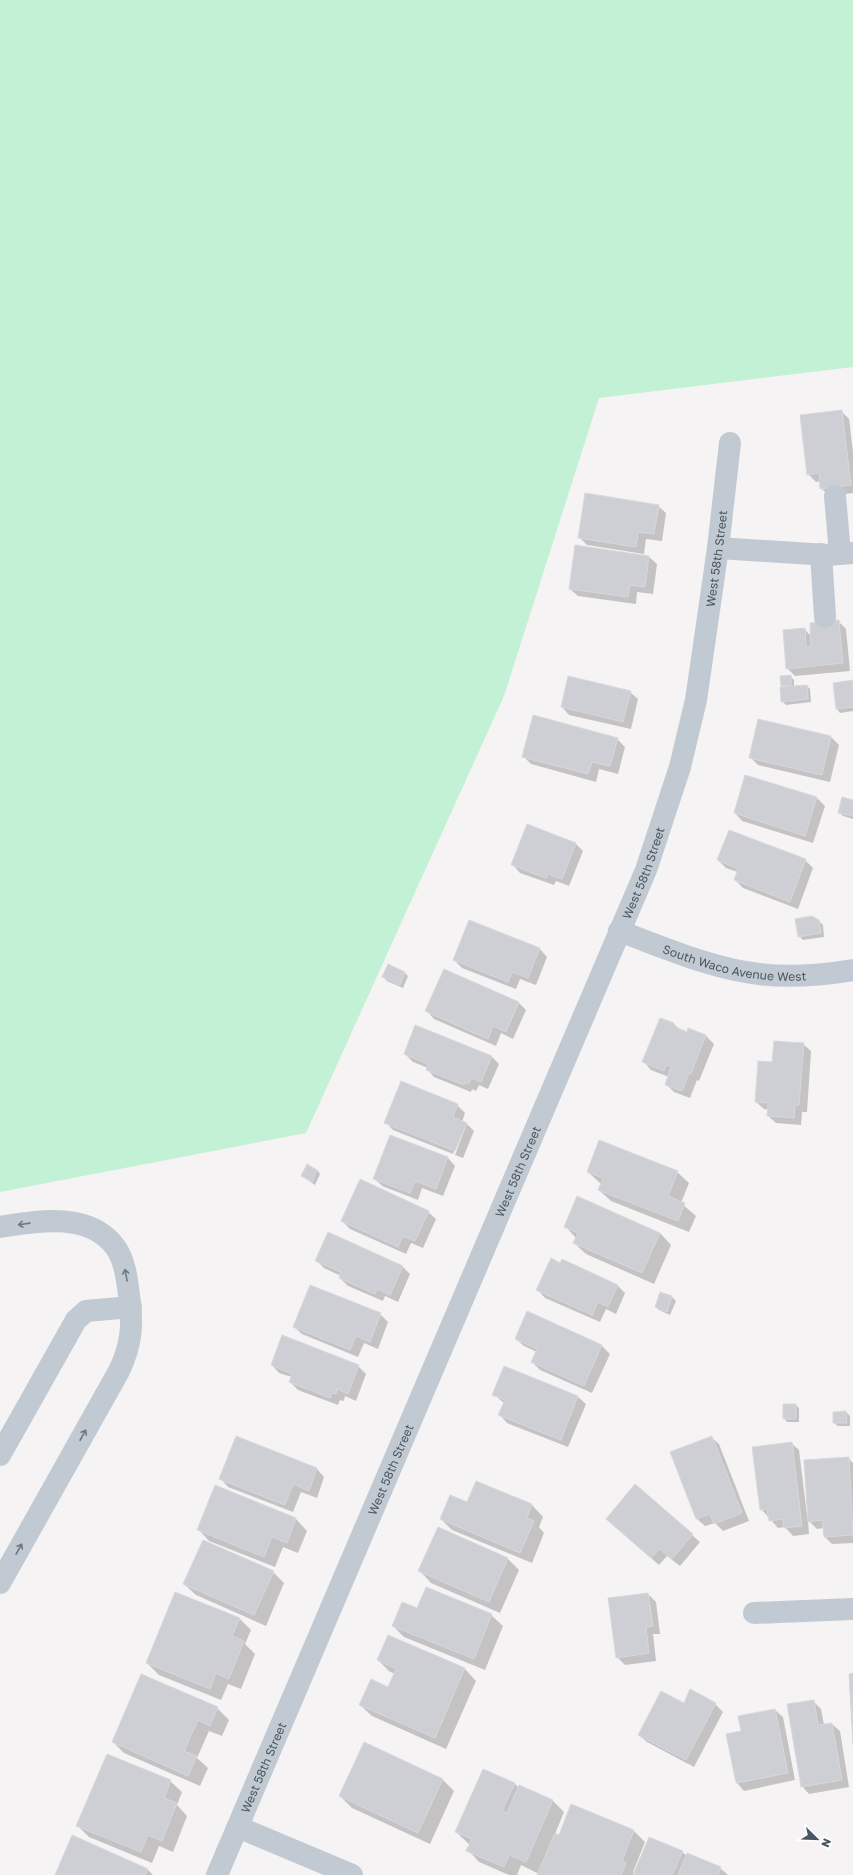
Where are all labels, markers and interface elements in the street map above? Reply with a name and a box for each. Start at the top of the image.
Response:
street label: West 58th Street [702,509,730,608]
street label: West 58th Street [619,825,667,921]
street label: South Waco Avenue West [661,941,807,983]
street label: West 58th Street [491,1124,543,1219]
one-way arrow [18,1220,31,1228]
one-way arrow [121,1269,129,1282]
street label: West 58th Street [364,1422,416,1517]
one-way arrow [79,1429,87,1441]
one-way arrow [16,1543,24,1555]
street label: West 58th Street [237,1720,289,1815]
north arrow [797,1819,837,1859]
text: N [819,1837,834,1849]

